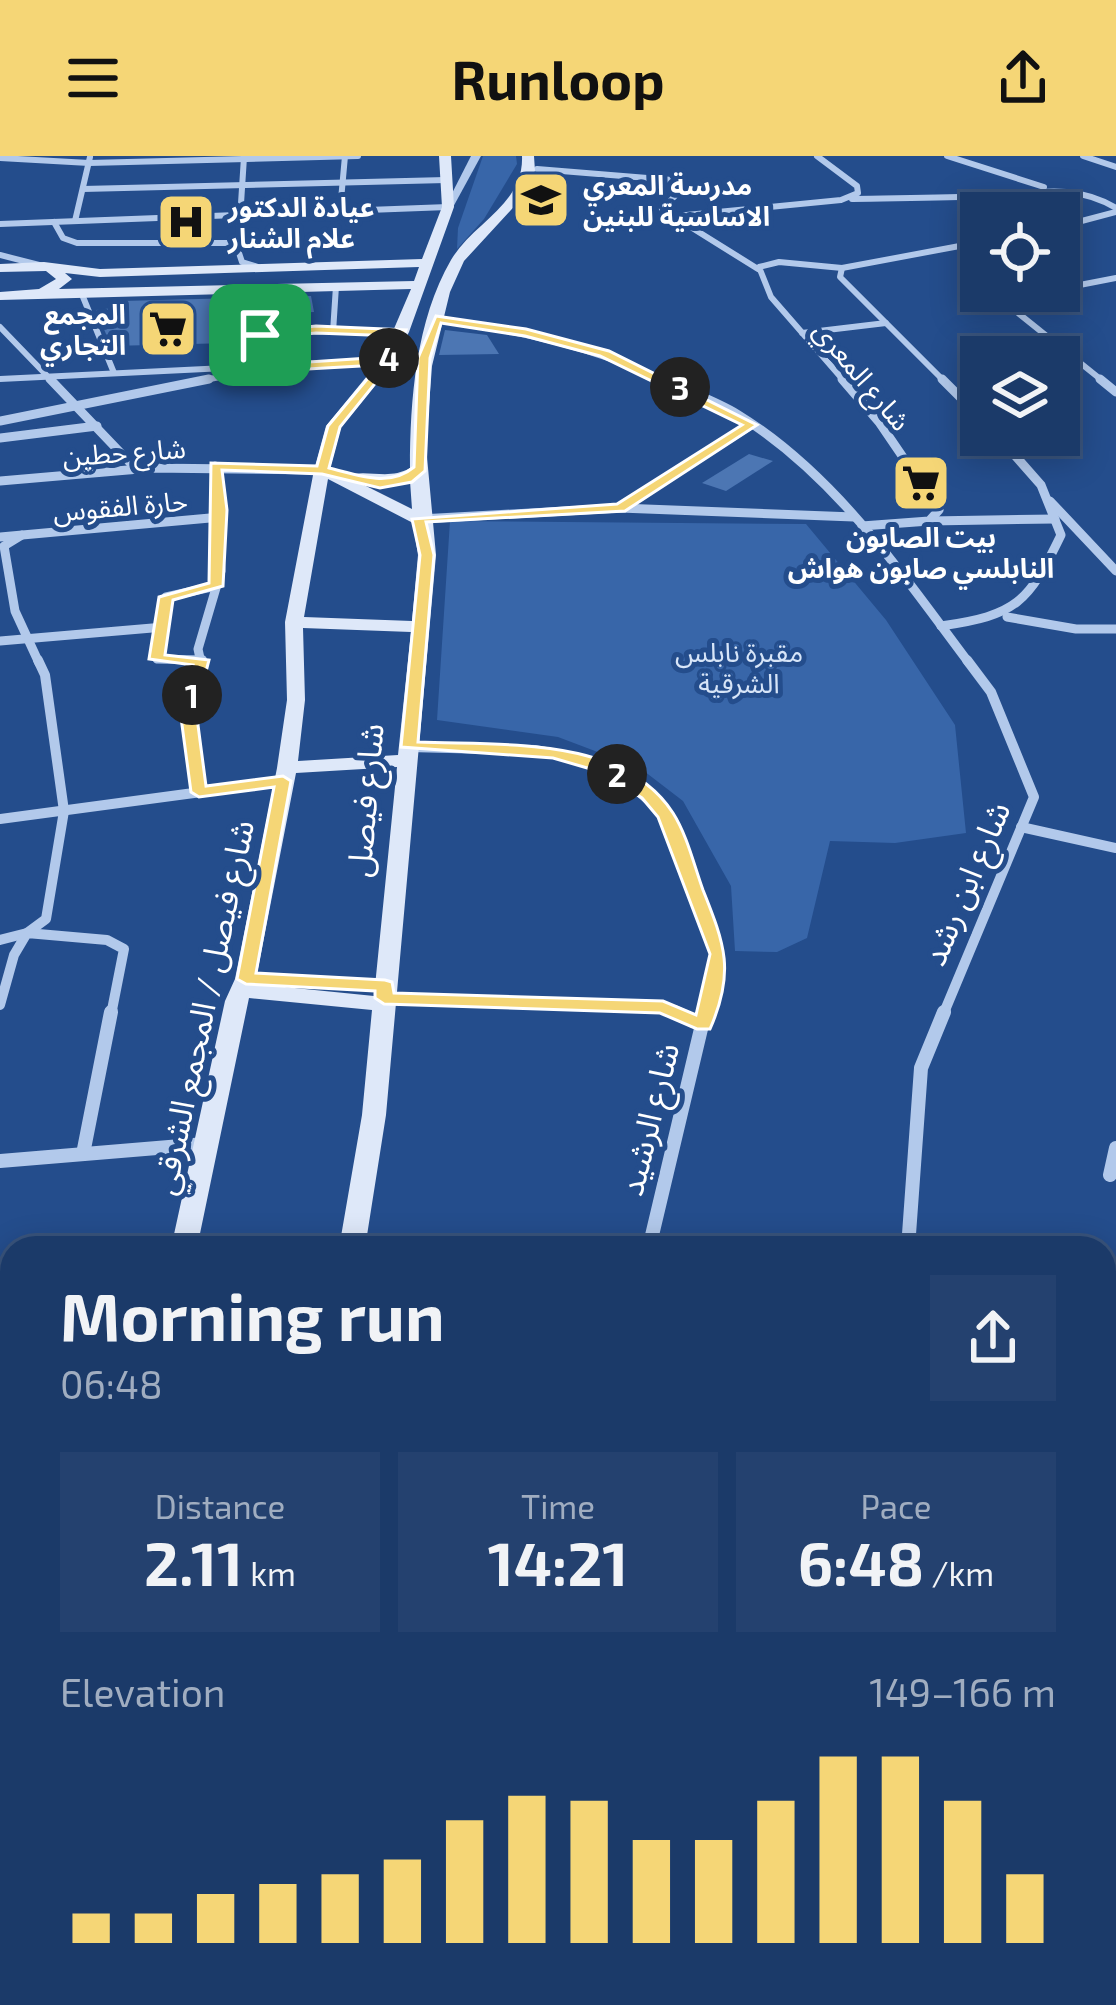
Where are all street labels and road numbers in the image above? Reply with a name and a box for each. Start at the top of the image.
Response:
street label: شارع المعري [803,314,918,440]
street label: شارع حطين [61,431,187,477]
street label: حارة الفقوس [51,483,189,529]
street label: شارع فيصل [337,721,397,879]
street label: شارع ابن رشد [913,795,1023,973]
street label: شارع فيصل / المجمع الشرقي [143,816,268,1199]
street label: شارع الرشيد [610,1039,692,1201]

